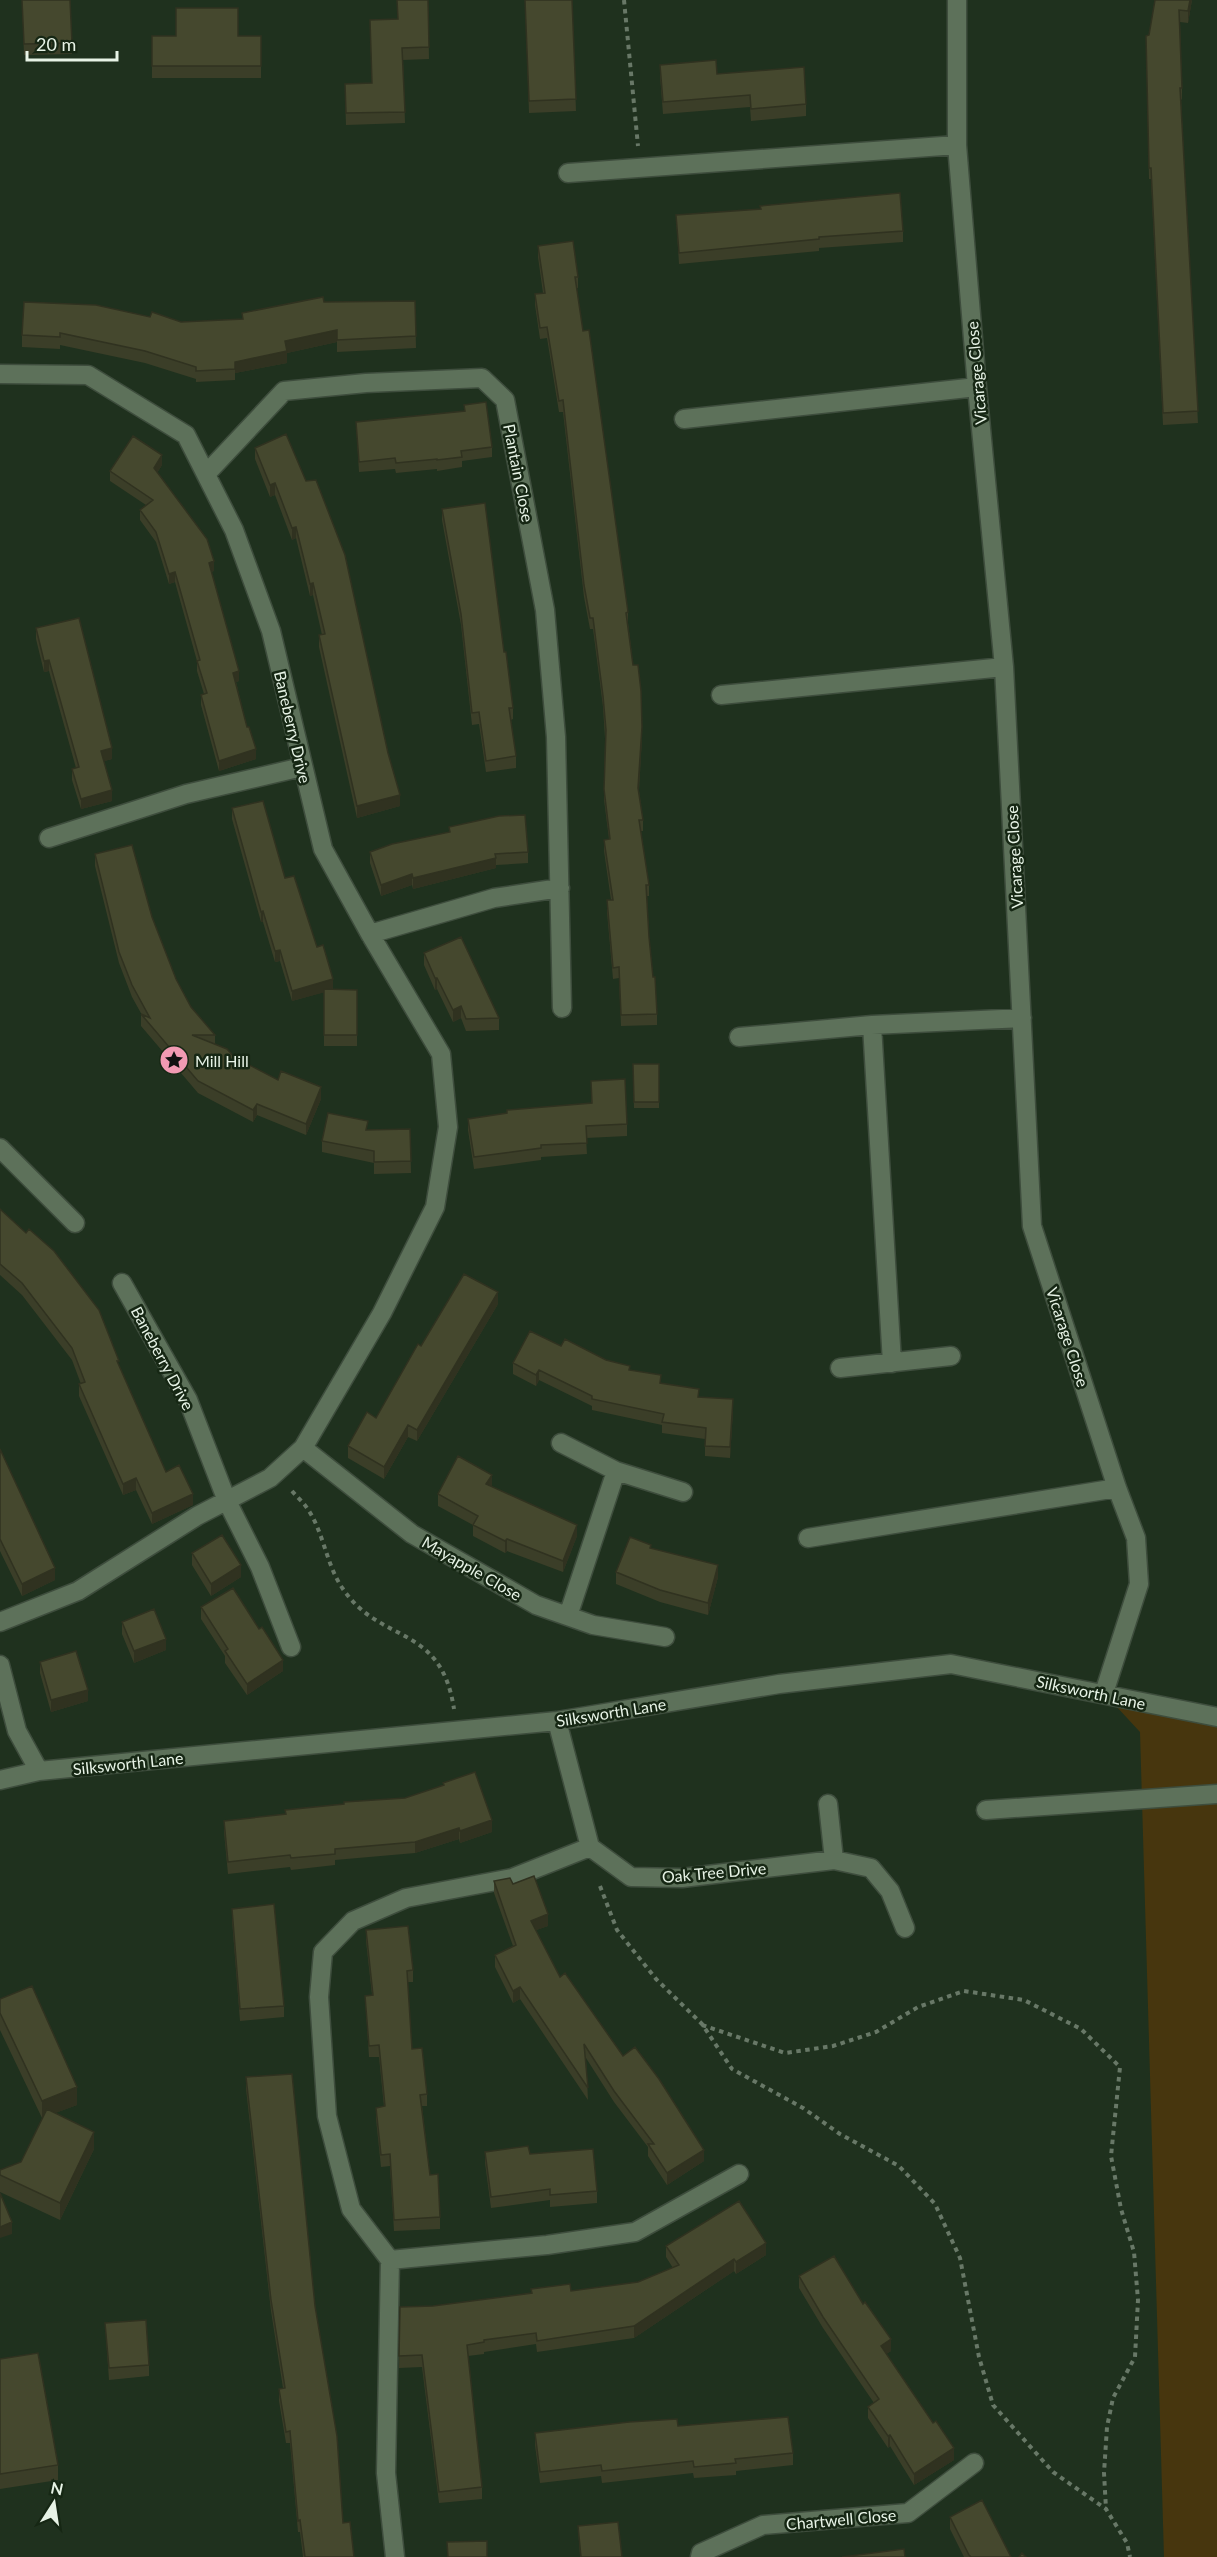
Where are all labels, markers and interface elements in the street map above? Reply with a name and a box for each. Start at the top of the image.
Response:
scale bar [27,24,117,62]
text: 20 m [36,33,76,55]
street label: Vicarage Close [962,321,990,425]
street label: Plantain Close [500,422,538,524]
street label: Baneberry Drive [271,669,315,785]
street label: Vicarage Close [1002,805,1026,909]
place icon: Mill Hill [158,1044,190,1076]
place label: Mill Hill [195,1051,249,1070]
street label: Vicarage Close [1043,1285,1093,1389]
street label: Baneberry Drive [128,1303,198,1413]
street label: Mayapple Close [419,1532,525,1604]
street label: Silksworth Lane [1035,1671,1147,1713]
street label: Silksworth Lane [555,1694,667,1730]
street label: Silksworth Lane [72,1748,184,1778]
street label: Oak Tree Drive [661,1858,767,1886]
north arrow [24,2473,84,2533]
text: N [49,2477,65,2498]
street label: Chartwell Close [785,2505,897,2533]

